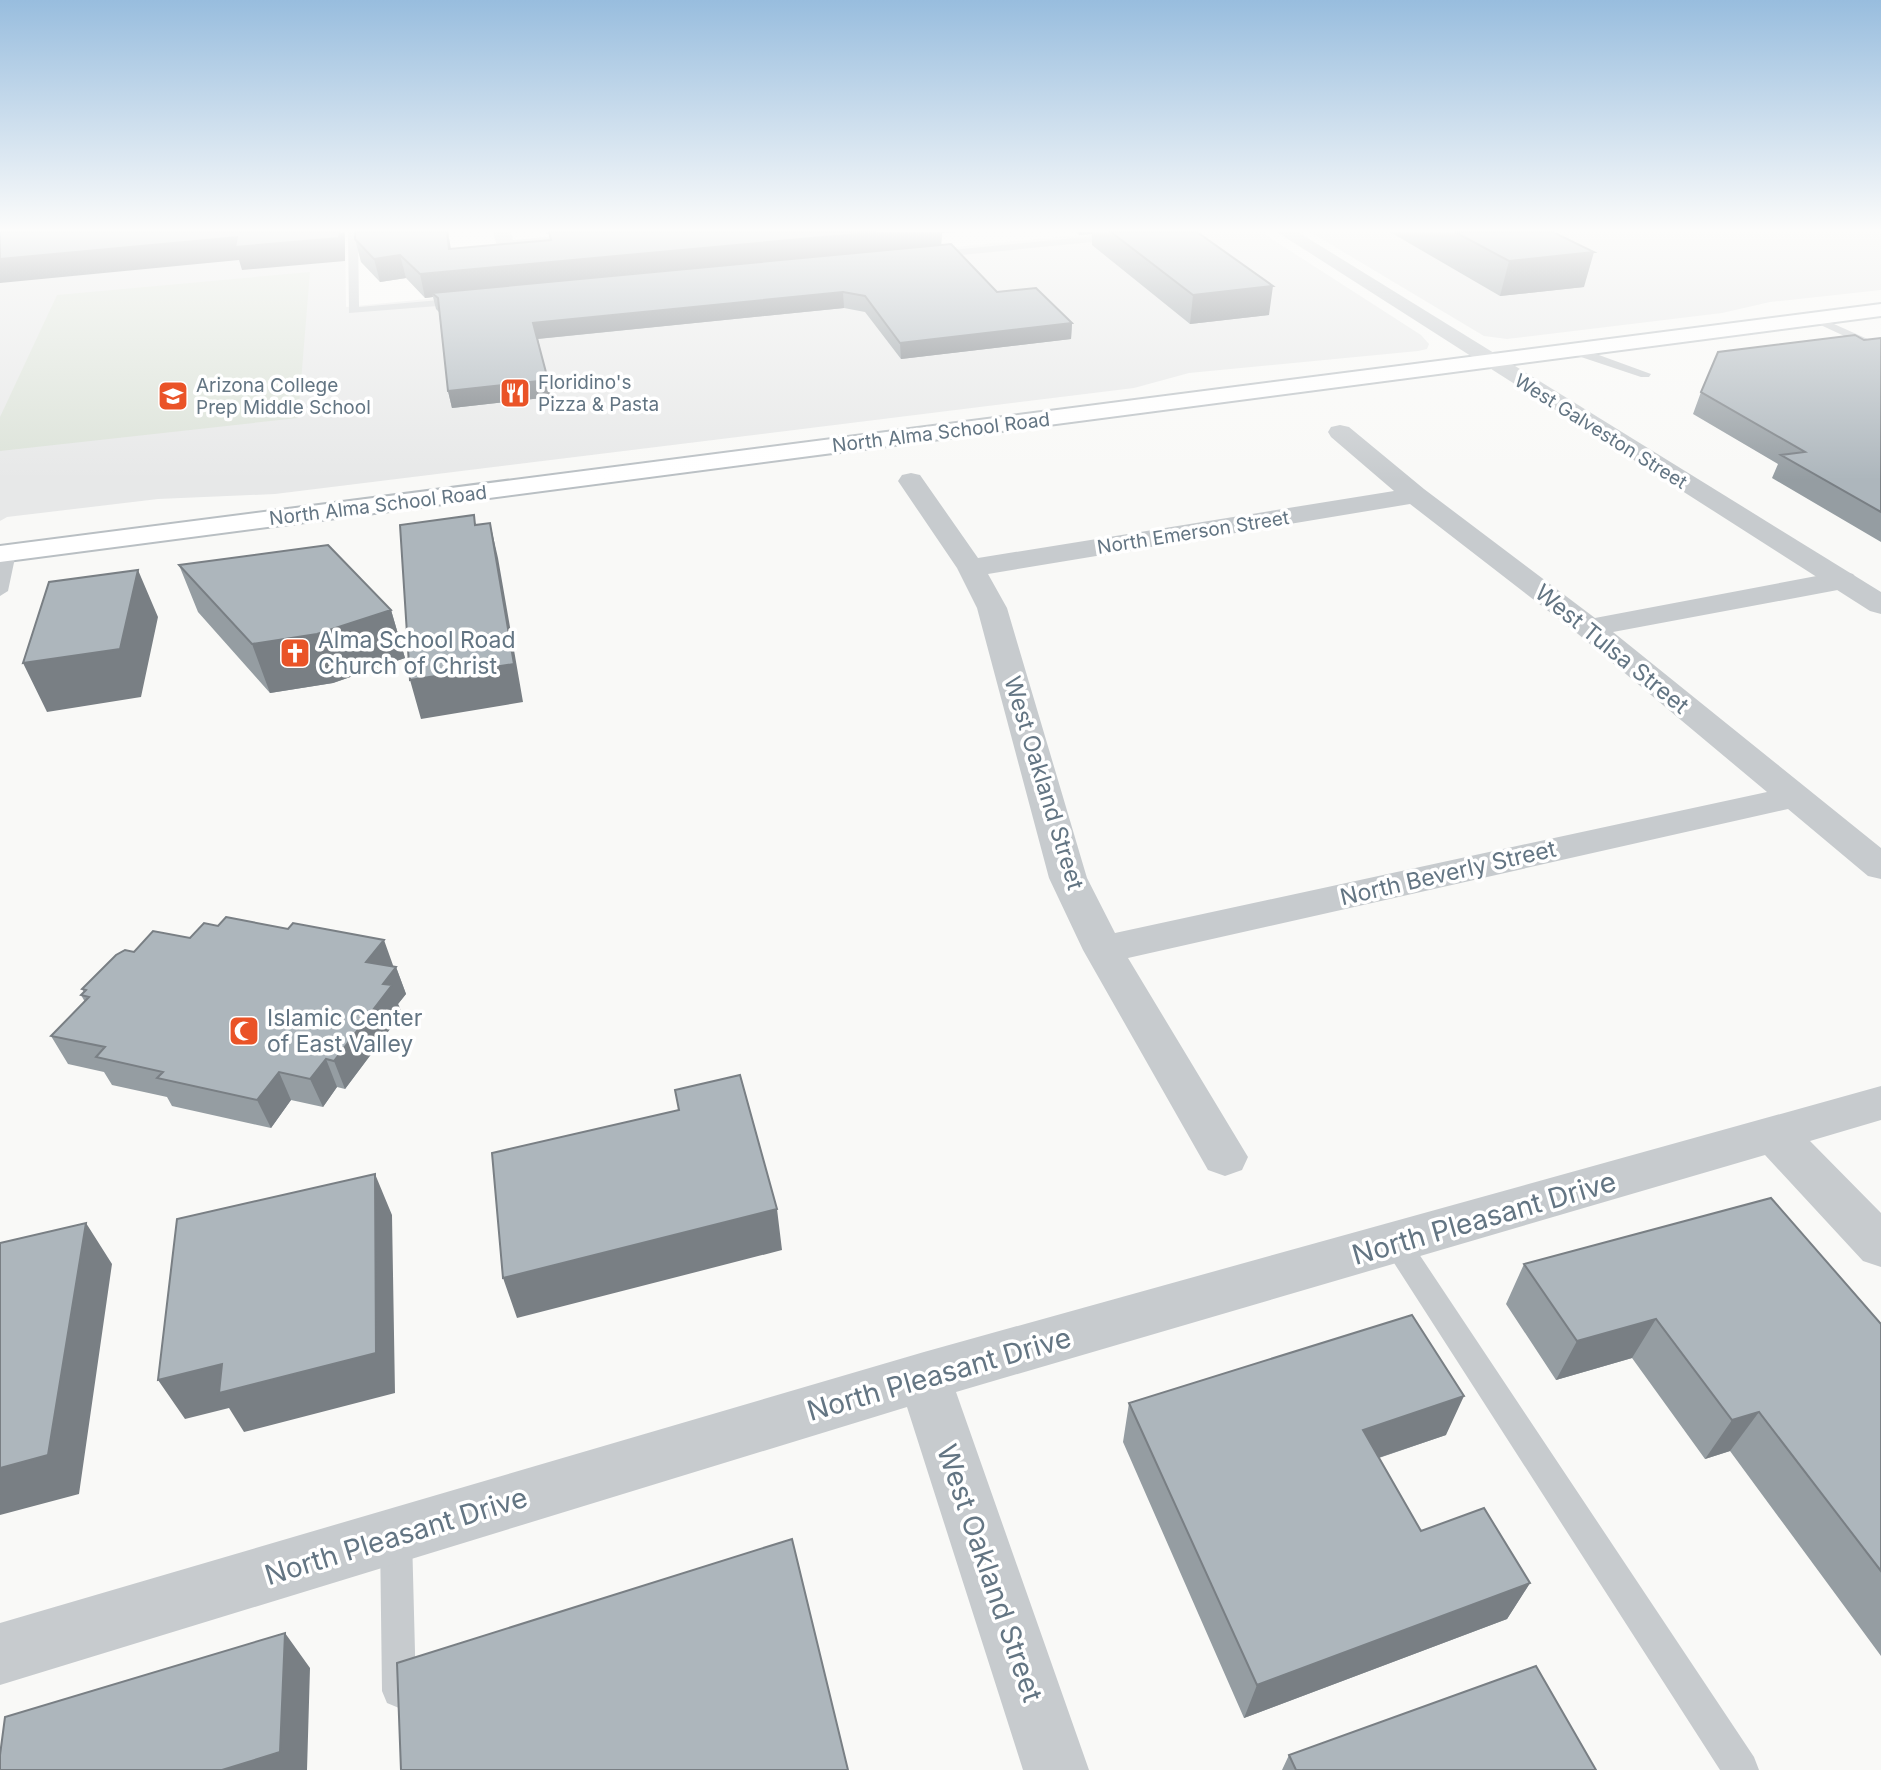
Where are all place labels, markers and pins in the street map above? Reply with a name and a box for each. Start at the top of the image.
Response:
place label: Floridino's Pizza & Pasta [538,371,659,416]
place label: Arizona College Prep Middle School [196,374,371,419]
restaurant icon: Floridino's Pizza & Pasta [498,376,532,410]
school or university icon: Arizona College Prep Middle School [156,379,190,413]
place label: Alma School Road Church of Christ [318,626,516,680]
church icon: Alma School Road Church of Christ [278,636,312,670]
place label: Islamic Center of East Valley [267,1004,423,1058]
mosque icon: Islamic Center of East Valley [227,1014,261,1048]

